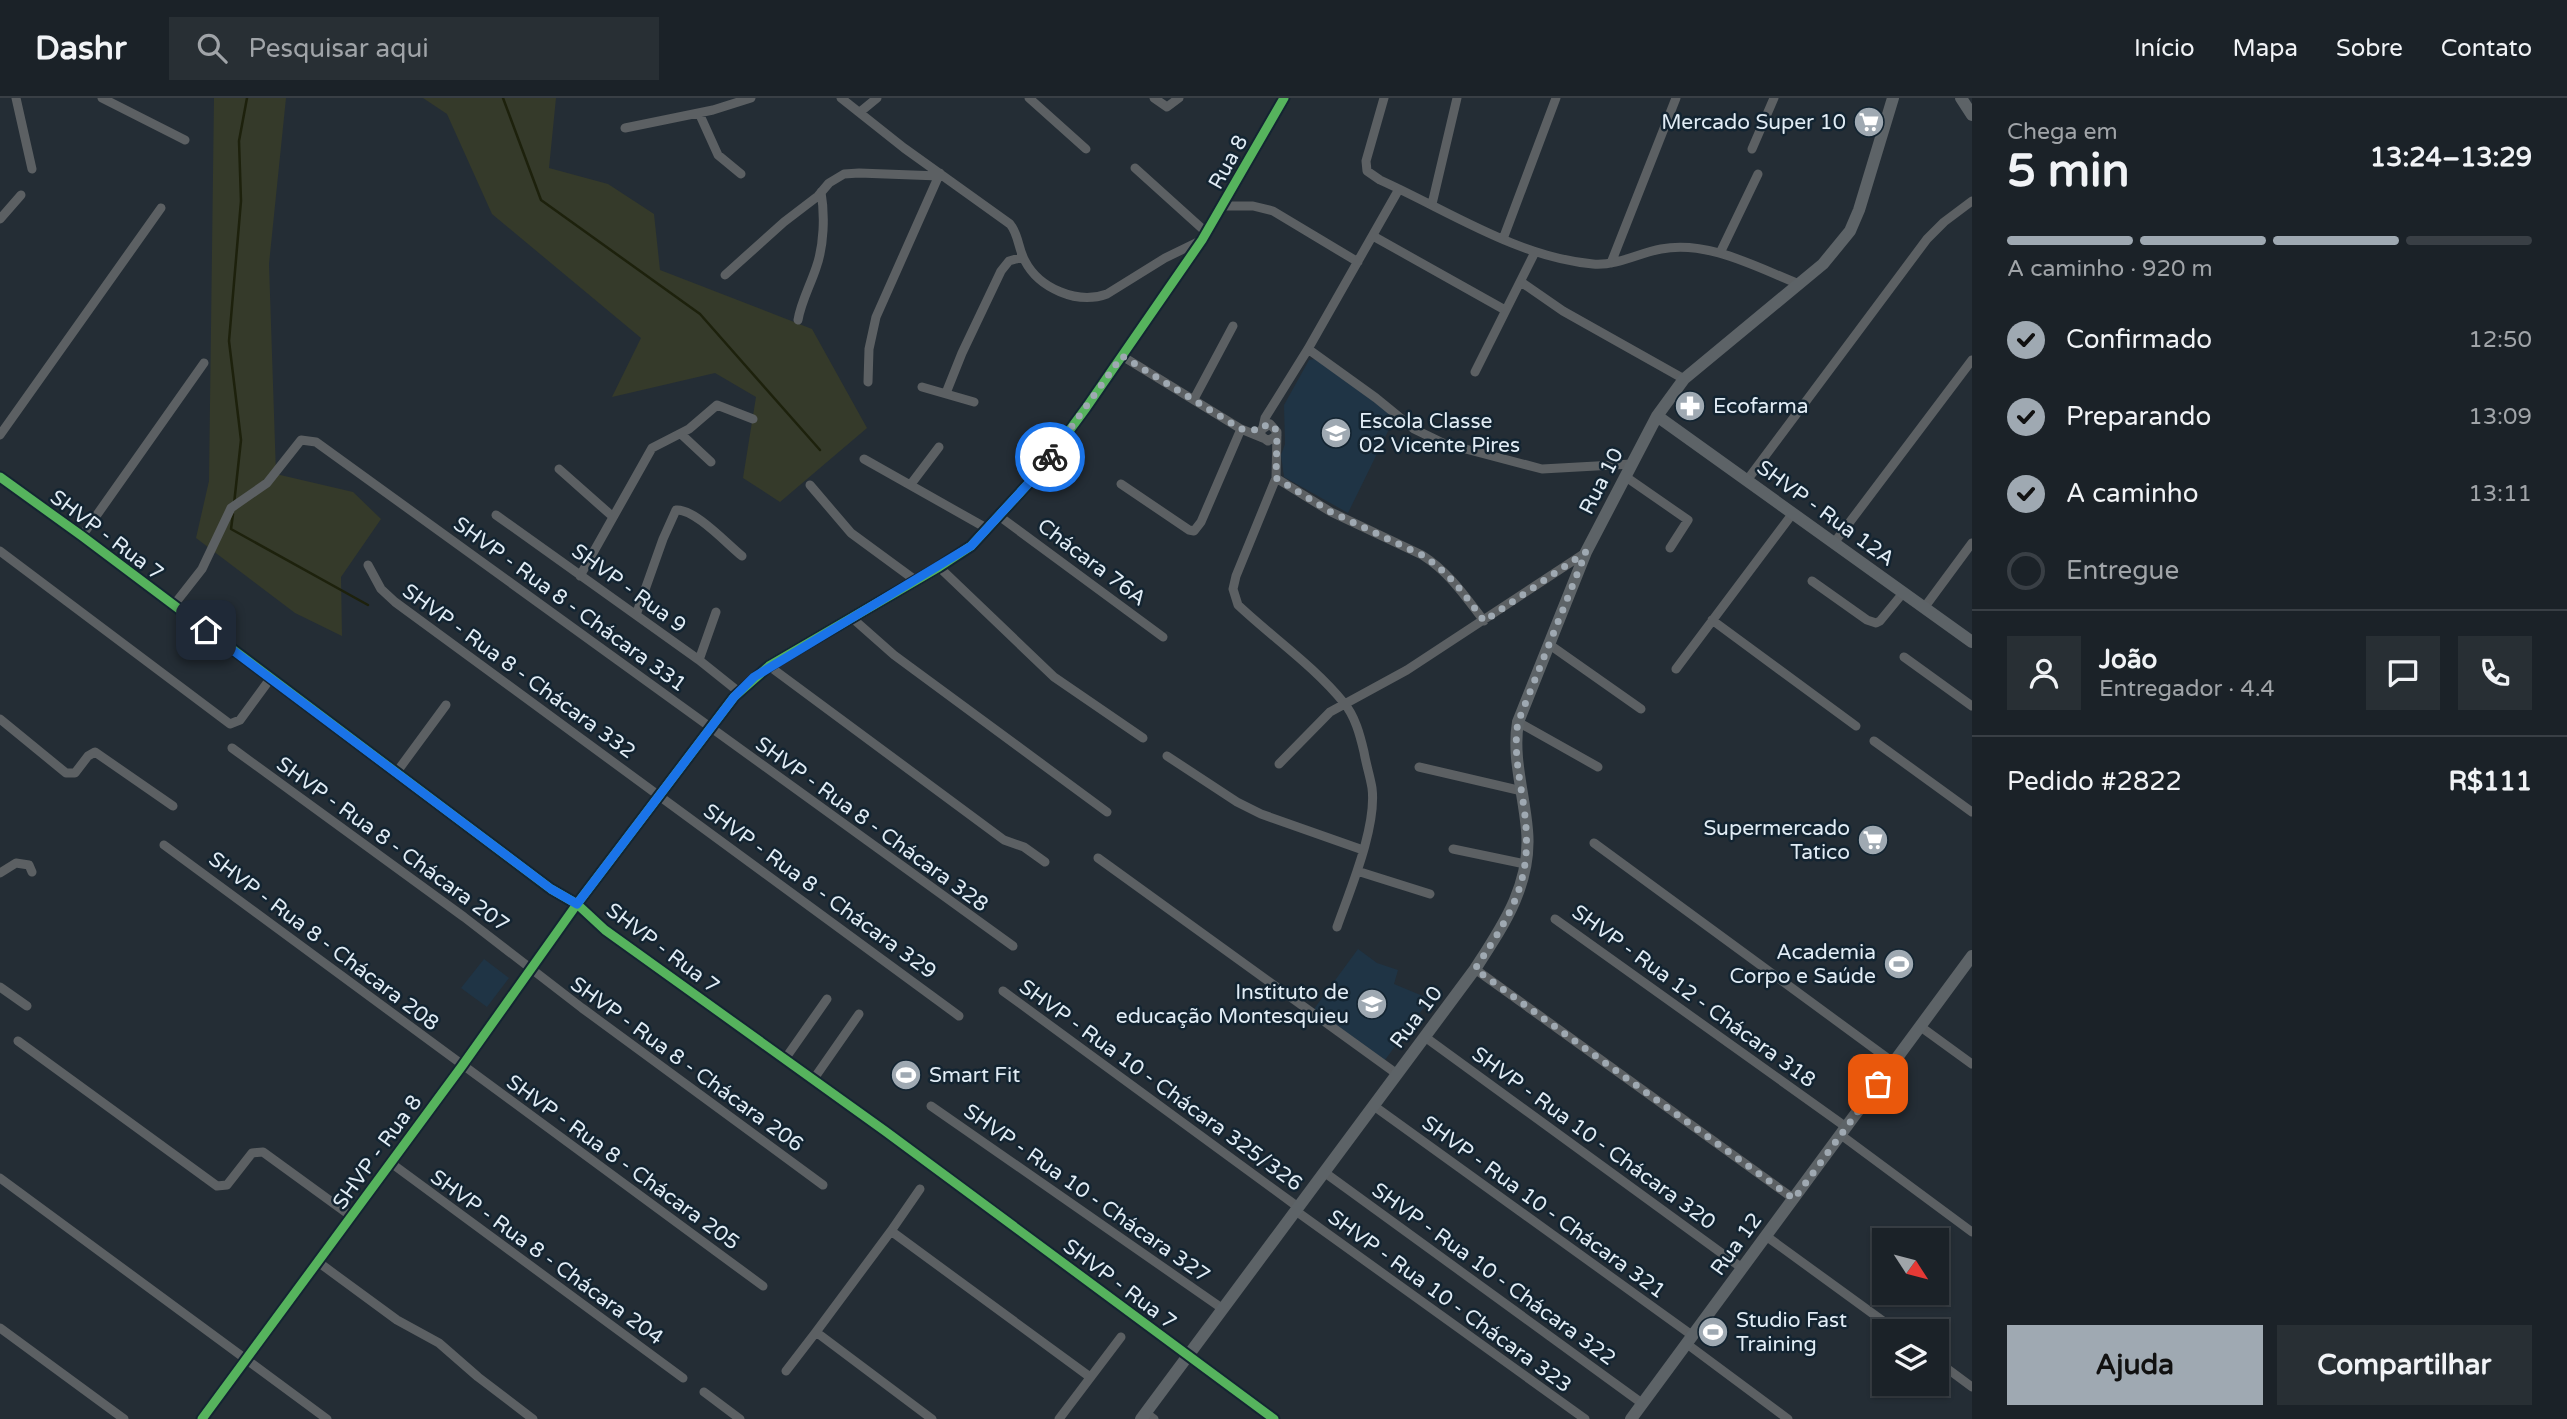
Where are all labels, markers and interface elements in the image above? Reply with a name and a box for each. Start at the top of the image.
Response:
search box [169,17,659,80]
text: Dashr [35,29,127,68]
icon: search [193,29,231,67]
text: Pesquisar aqui [249,33,429,64]
text: Início [2134,34,2195,63]
text: Mapa [2233,34,2298,63]
text: Sobre [2336,34,2403,63]
text: Contato [2441,34,2532,63]
supermarket icon: Mercado Super 10 [1852,105,1886,139]
place label: Mercado Super 10 [1661,110,1846,135]
text: Chega em [2007,118,2118,146]
street label: Rua 8 [1203,131,1253,194]
text: 13:24–13:29 [2370,142,2532,173]
text: 5 min [2007,144,2130,199]
text: A caminho · 920 m [2007,255,2213,283]
icon: check [2007,321,2045,359]
text: Confirmado [2066,324,2212,355]
text: 12:50 [2468,326,2532,354]
pharmacy icon: Ecofarma [1673,389,1707,423]
place label: Ecofarma [1713,394,1809,419]
icon: check [2007,398,2045,436]
text: Preparando [2066,401,2211,432]
text: 13:09 [2468,403,2532,431]
place label: Escola Classe 02 Vicente Pires [1359,409,1520,458]
school or university icon: Escola Classe 02 Vicente Pires [1319,416,1353,450]
courier [1015,422,1085,492]
icon: bike [1031,438,1069,476]
street label: Rua 10 [1574,444,1629,519]
street label: SHVP - Rua 12A [1752,455,1899,572]
icon: check [2007,475,2045,513]
text: A caminho [2066,478,2198,509]
text: 13:11 [2468,480,2532,508]
street label: SHVP - Rua 7 [45,485,168,586]
street label: SHVP - Rua 8 - Chácara 331 [448,512,691,697]
street label: Chácara 76A [1032,513,1151,611]
street label: SHVP - Rua 9 [567,539,691,638]
text: Entregue [2066,555,2179,586]
street label: SHVP - Rua 8 - Chácara 332 [397,579,640,764]
pin [176,600,236,660]
icon: home [187,611,225,649]
button: person [2007,636,2081,710]
button: chat [2366,636,2440,710]
button: phone [2458,636,2532,710]
text: João [2099,644,2157,675]
text: Entregador · 4.4 [2099,675,2275,703]
street label: SHVP - Rua 8 - Chácara 328 [750,732,993,917]
street label: SHVP - Rua 8 - Chácara 207 [271,752,514,937]
text: Pedido #2822 [2007,766,2182,797]
text: R$111 [2448,766,2532,797]
street label: SHVP - Rua 8 - Chácara 329 [698,799,941,984]
place label: Supermercado Tatico [1703,816,1850,865]
supermarket icon: Supermercado Tatico [1856,823,1890,857]
street label: SHVP - Rua 8 - Chácara 208 [204,847,444,1036]
street label: SHVP - Rua 7 [601,898,724,999]
street label: SHVP - Rua 12 - Chácara 318 [1567,900,1820,1093]
place label: Academia Corpo e Saúde [1730,940,1876,989]
sports icon: Academia Corpo e Saúde [1882,947,1916,981]
street label: SHVP - Rua 8 - Chácara 206 [565,972,808,1157]
street label: SHVP - Rua 10 - Chácara 325/326 [1014,974,1307,1197]
place label: Instituto de educação Montesquieu [1116,980,1349,1029]
street label: Rua 10 [1385,981,1448,1053]
school or university icon: Instituto de educação Montesquieu [1355,987,1389,1021]
street label: SHVP - Rua 10 - Chácara 320 [1467,1042,1720,1235]
pin [1848,1054,1908,1114]
sports icon: Smart Fit [889,1058,923,1092]
place label: Smart Fit [929,1063,1020,1088]
icon: bag [1859,1065,1897,1103]
street label: SHVP - Rua 8 - Chácara 205 [501,1070,744,1255]
street label: SHVP - Rua 8 [328,1090,427,1214]
street label: SHVP - Rua 10 - Chácara 327 [959,1099,1215,1288]
street label: SHVP - Rua 10 - Chácara 321 [1417,1111,1670,1304]
street label: SHVP - Rua 8 - Chácara 204 [425,1165,668,1350]
street label: SHVP - Rua 10 - Chácara 322 [1367,1178,1620,1371]
street label: SHVP - Rua 10 - Chácara 323 [1323,1205,1576,1398]
street label: Rua 12 [1705,1208,1767,1281]
north arrow [1872,1228,1950,1306]
map controls [1872,1228,1949,1396]
street label: SHVP - Rua 7 [1058,1234,1181,1335]
place label: Studio Fast Training [1736,1308,1847,1357]
sports icon: Studio Fast Training [1696,1315,1730,1349]
button: layers [1872,1319,1949,1396]
button: Ajuda [2007,1325,2263,1405]
button: Compartilhar [2277,1325,2532,1405]

